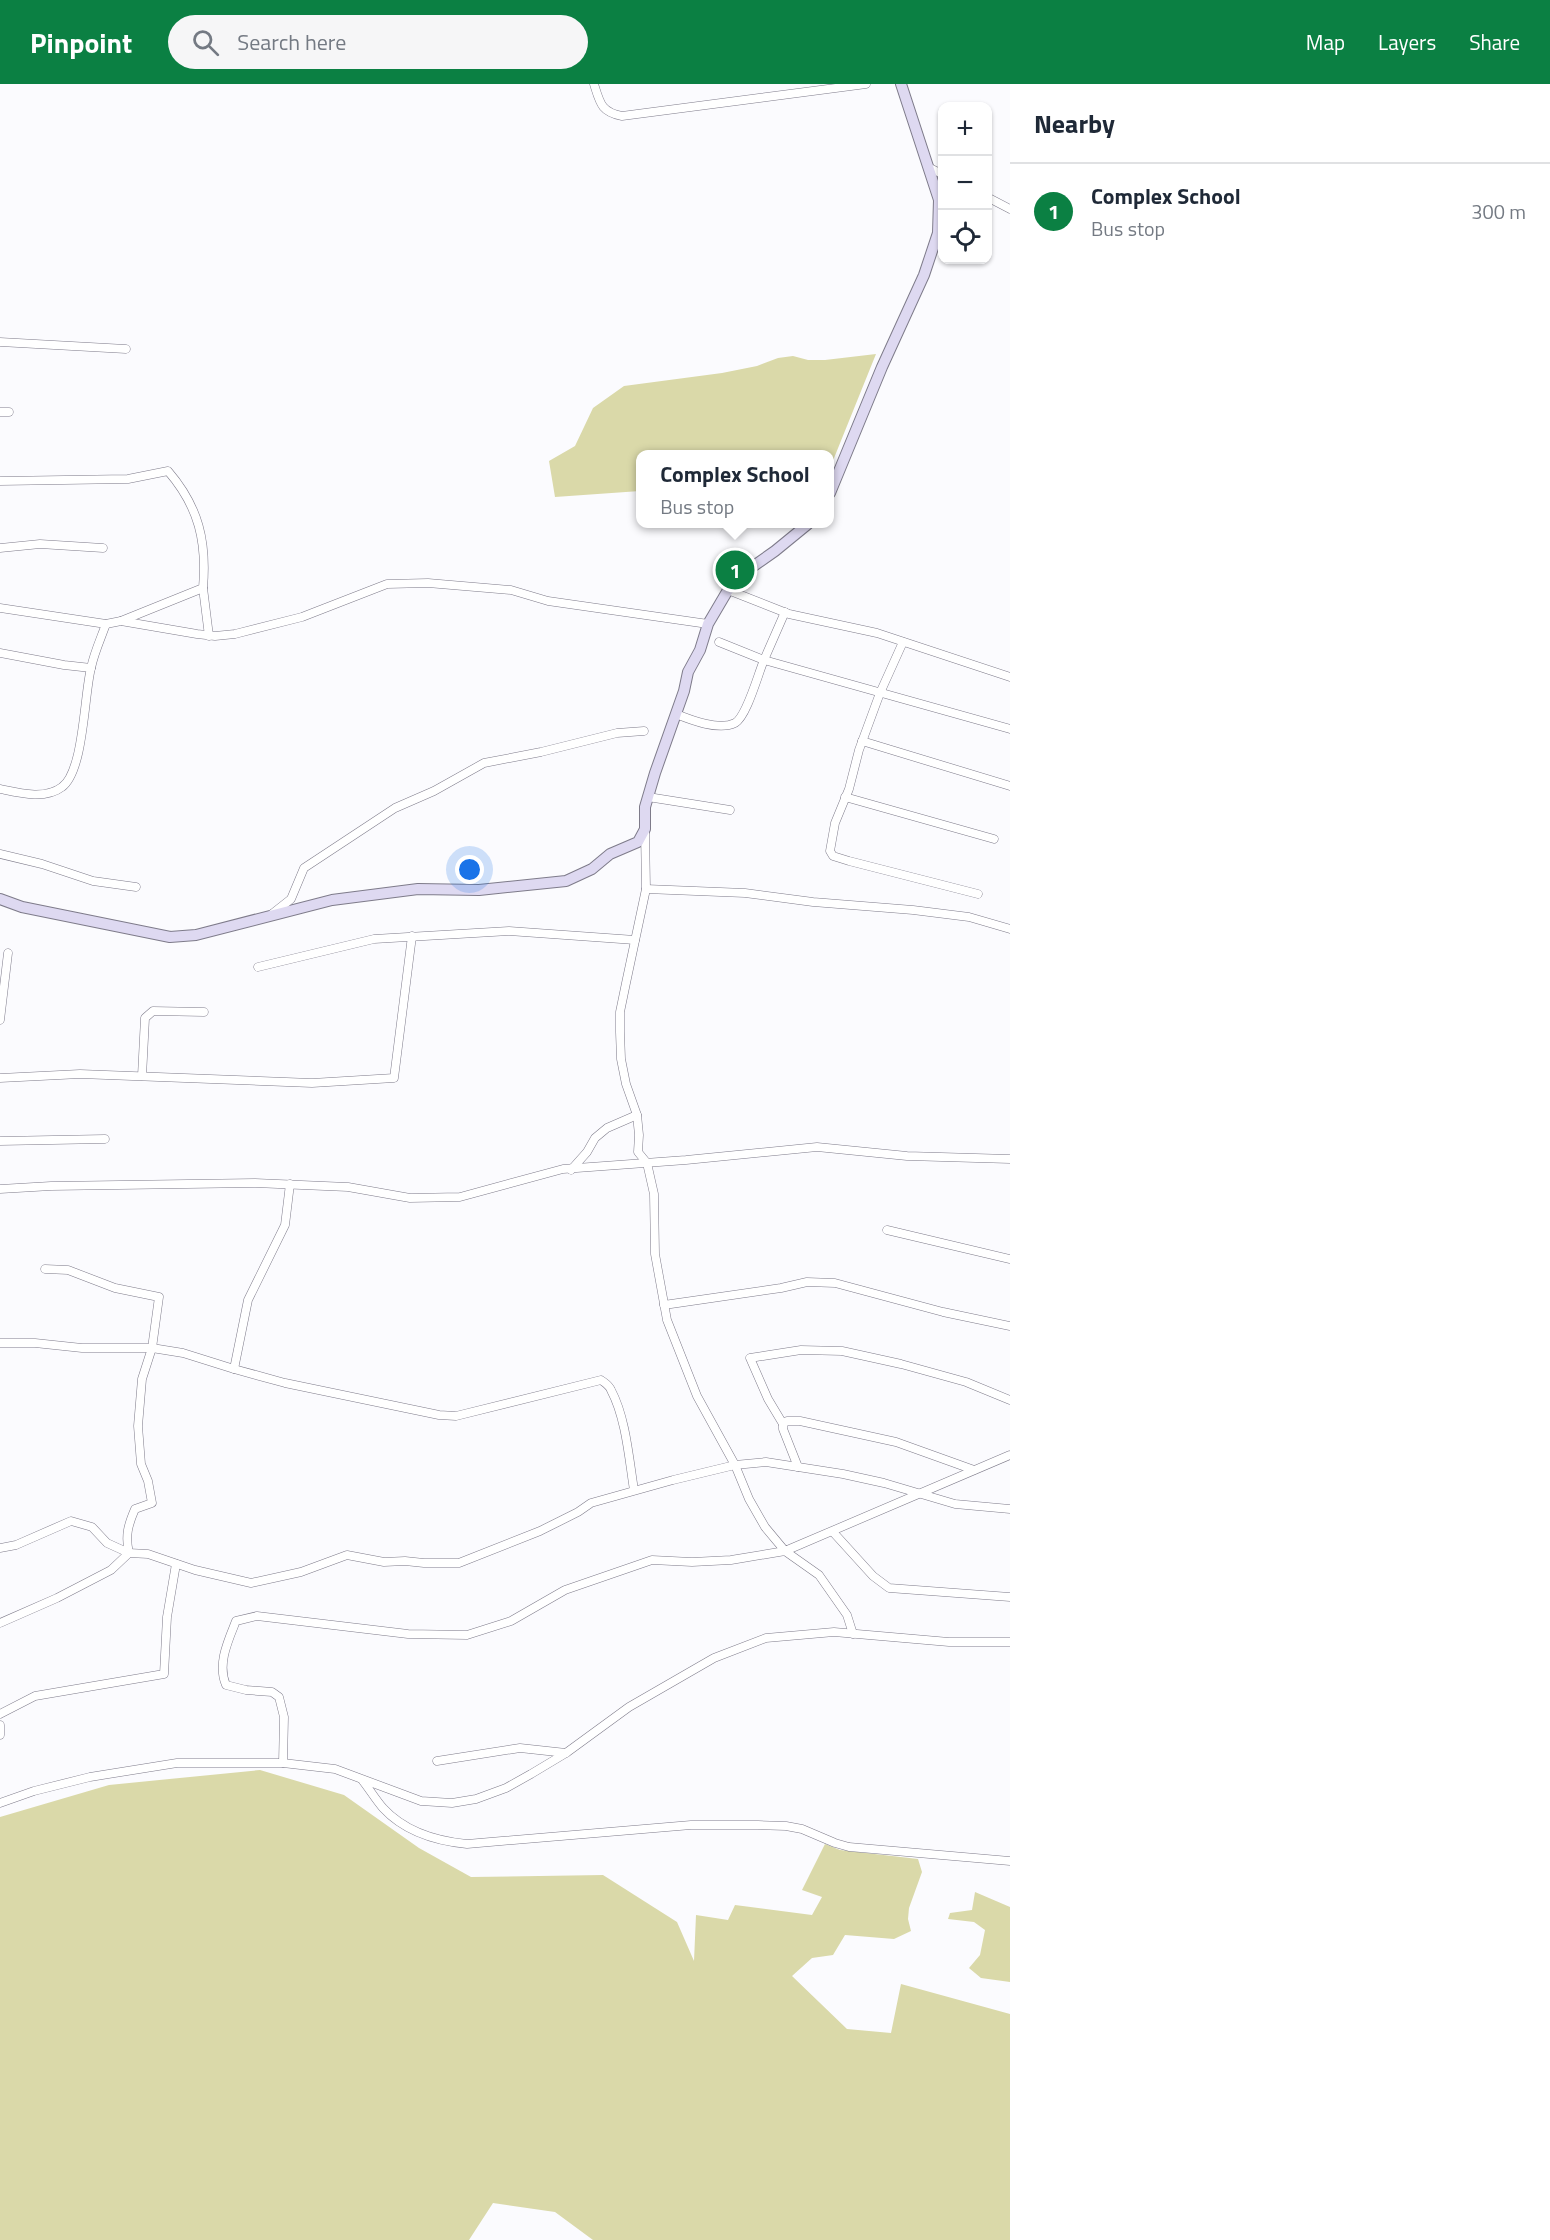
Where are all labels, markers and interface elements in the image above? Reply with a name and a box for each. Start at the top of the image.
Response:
search box [168,15,588,69]
text: Pinpoint [30,21,132,64]
text: Search here [237,25,346,59]
icon: search [189,26,222,59]
text: Map [1306,26,1345,58]
text: Layers [1378,26,1436,58]
text: Share [1469,26,1520,58]
map controls [938,102,992,264]
button: + [938,102,992,156]
text: Nearby [1034,104,1115,143]
button: − [938,156,992,210]
text: Complex School [1091,179,1241,213]
text: 1 [1048,196,1059,227]
text: 300 m [1471,196,1526,227]
button: locate [938,210,992,264]
text: Bus stop [1091,213,1165,244]
popup [636,450,834,528]
text: Complex School [660,457,810,491]
text: Bus stop [660,491,734,522]
pin: 1 [716,548,754,592]
your location [455,855,484,884]

